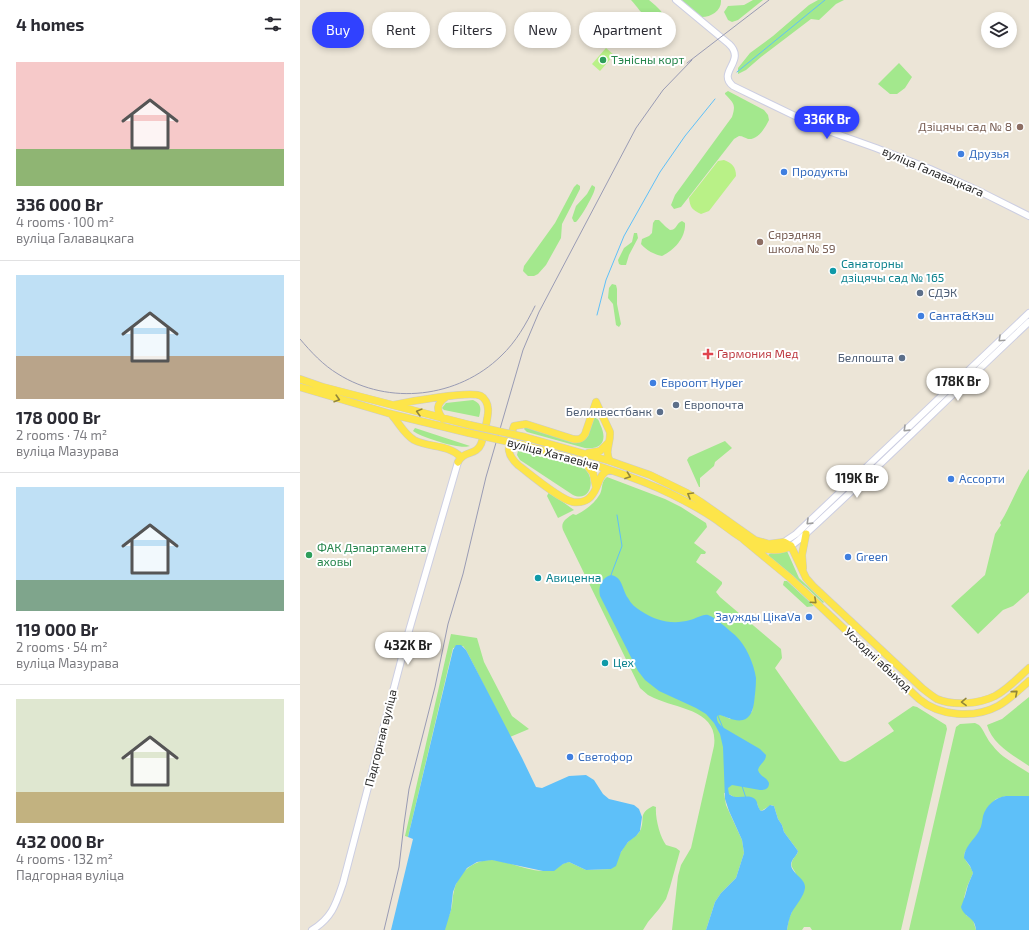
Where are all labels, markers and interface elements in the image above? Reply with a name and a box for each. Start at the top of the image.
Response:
chip: Buy [312,12,364,48]
chip: Rent [372,12,430,48]
chip: Filters [438,12,506,48]
chip: New [514,12,571,48]
chip: Apartment [579,12,676,48]
map controls [981,12,1017,48]
button: layers [981,12,1017,48]
icon: filters [262,13,284,35]
text: 4 homes [16,14,84,34]
place label: Тэнісны корт [611,52,684,66]
marker: Тэнісны корт [598,55,608,65]
icon: home [114,88,186,160]
pin: 336K Br [790,106,864,140]
text: 336K Br [803,111,851,127]
place label: Дзіцячы сад № 8 [918,119,1012,133]
marker: Дзіцячы сад № 8 [1015,122,1025,132]
street label: вуліца Галавацкага [880,143,986,200]
place label: Друзья [969,146,1009,161]
marker: Друзья [956,149,966,159]
place label: Продукты [792,164,848,179]
marker: Продукты [779,167,789,177]
text: 336 000 Br [16,194,103,214]
text: 4 rooms · 100 m² [16,214,114,230]
place label: Сярэдняя школа № 59 [768,227,836,255]
text: вуліца Галавацкага [16,230,134,246]
marker: Сярэдняя школа № 59 [755,237,765,247]
place label: Санаторны дзіцячы сад № 165 [841,256,944,284]
marker: Санаторны дзіцячы сад № 165 [828,266,838,276]
place label: СДЭК [928,285,957,299]
marker: СДЭК [915,288,925,298]
icon: home [114,301,186,373]
place label: Санта&Кэш [929,308,994,322]
marker: Санта&Кэш [916,311,926,321]
one-way arrow [998,335,1006,342]
place label: Гармония Мед [717,346,798,360]
marker: Гармония Мед [702,348,714,360]
place label: Белпошта [838,350,894,364]
marker: Белпошта [897,353,907,363]
pin: 178K Br [921,368,995,402]
text: 178K Br [935,373,981,389]
place label: Евроопт Hyper [661,375,743,389]
marker: Евроопт Hyper [648,378,658,388]
one-way arrow [334,394,341,403]
place label: Европочта [684,397,744,411]
marker: Европочта [671,400,681,410]
place label: Белинвестбанк [566,404,653,418]
text: 178 000 Br [16,407,101,427]
marker: Белинвестбанк [655,407,665,417]
one-way arrow [416,409,422,417]
one-way arrow [903,424,911,432]
text: 2 rooms · 74 m² [16,427,107,443]
street label: вуліца Хатаевіча [506,434,601,473]
text: вуліца Мазурава [16,443,119,459]
pin: 119K Br [820,465,894,499]
text: 119K Br [835,470,879,486]
place label: Ассорти [959,471,1005,485]
one-way arrow [624,472,631,480]
marker: Ассорти [946,474,956,484]
one-way arrow [687,492,694,499]
icon: home [114,513,186,585]
one-way arrow [806,517,814,525]
place label: ФАК Дэпартамента аховы [317,540,427,568]
place label: Green [856,549,888,563]
marker: ФАК Дэпартамента аховы [304,550,314,560]
marker: Green [843,552,853,562]
place label: Авиценна [546,570,601,584]
marker: Авиценна [533,573,543,583]
one-way arrow [809,596,817,603]
place label: Заужды ЦікаVа [715,609,801,624]
marker: Заужды ЦікаVа [804,612,814,622]
text: 119 000 Br [16,619,98,639]
street label: Усходні абыход [842,624,915,694]
pin: 432K Br [371,632,445,666]
text: 432K Br [384,637,432,653]
text: 2 rooms · 54 m² [16,639,108,655]
text: вуліца Мазурава [16,655,119,671]
place label: Цех [613,655,635,669]
marker: Цех [600,658,610,668]
street label: Падгорная вуліца [361,688,400,788]
one-way arrow [1011,691,1018,698]
one-way arrow [961,698,967,707]
icon: home [114,725,186,797]
place label: Светофор [578,749,633,763]
marker: Светофор [565,752,575,762]
text: 432 000 Br [16,831,104,851]
text: 4 rooms · 132 m² [16,851,113,867]
text: Падгорная вуліца [16,867,124,883]

